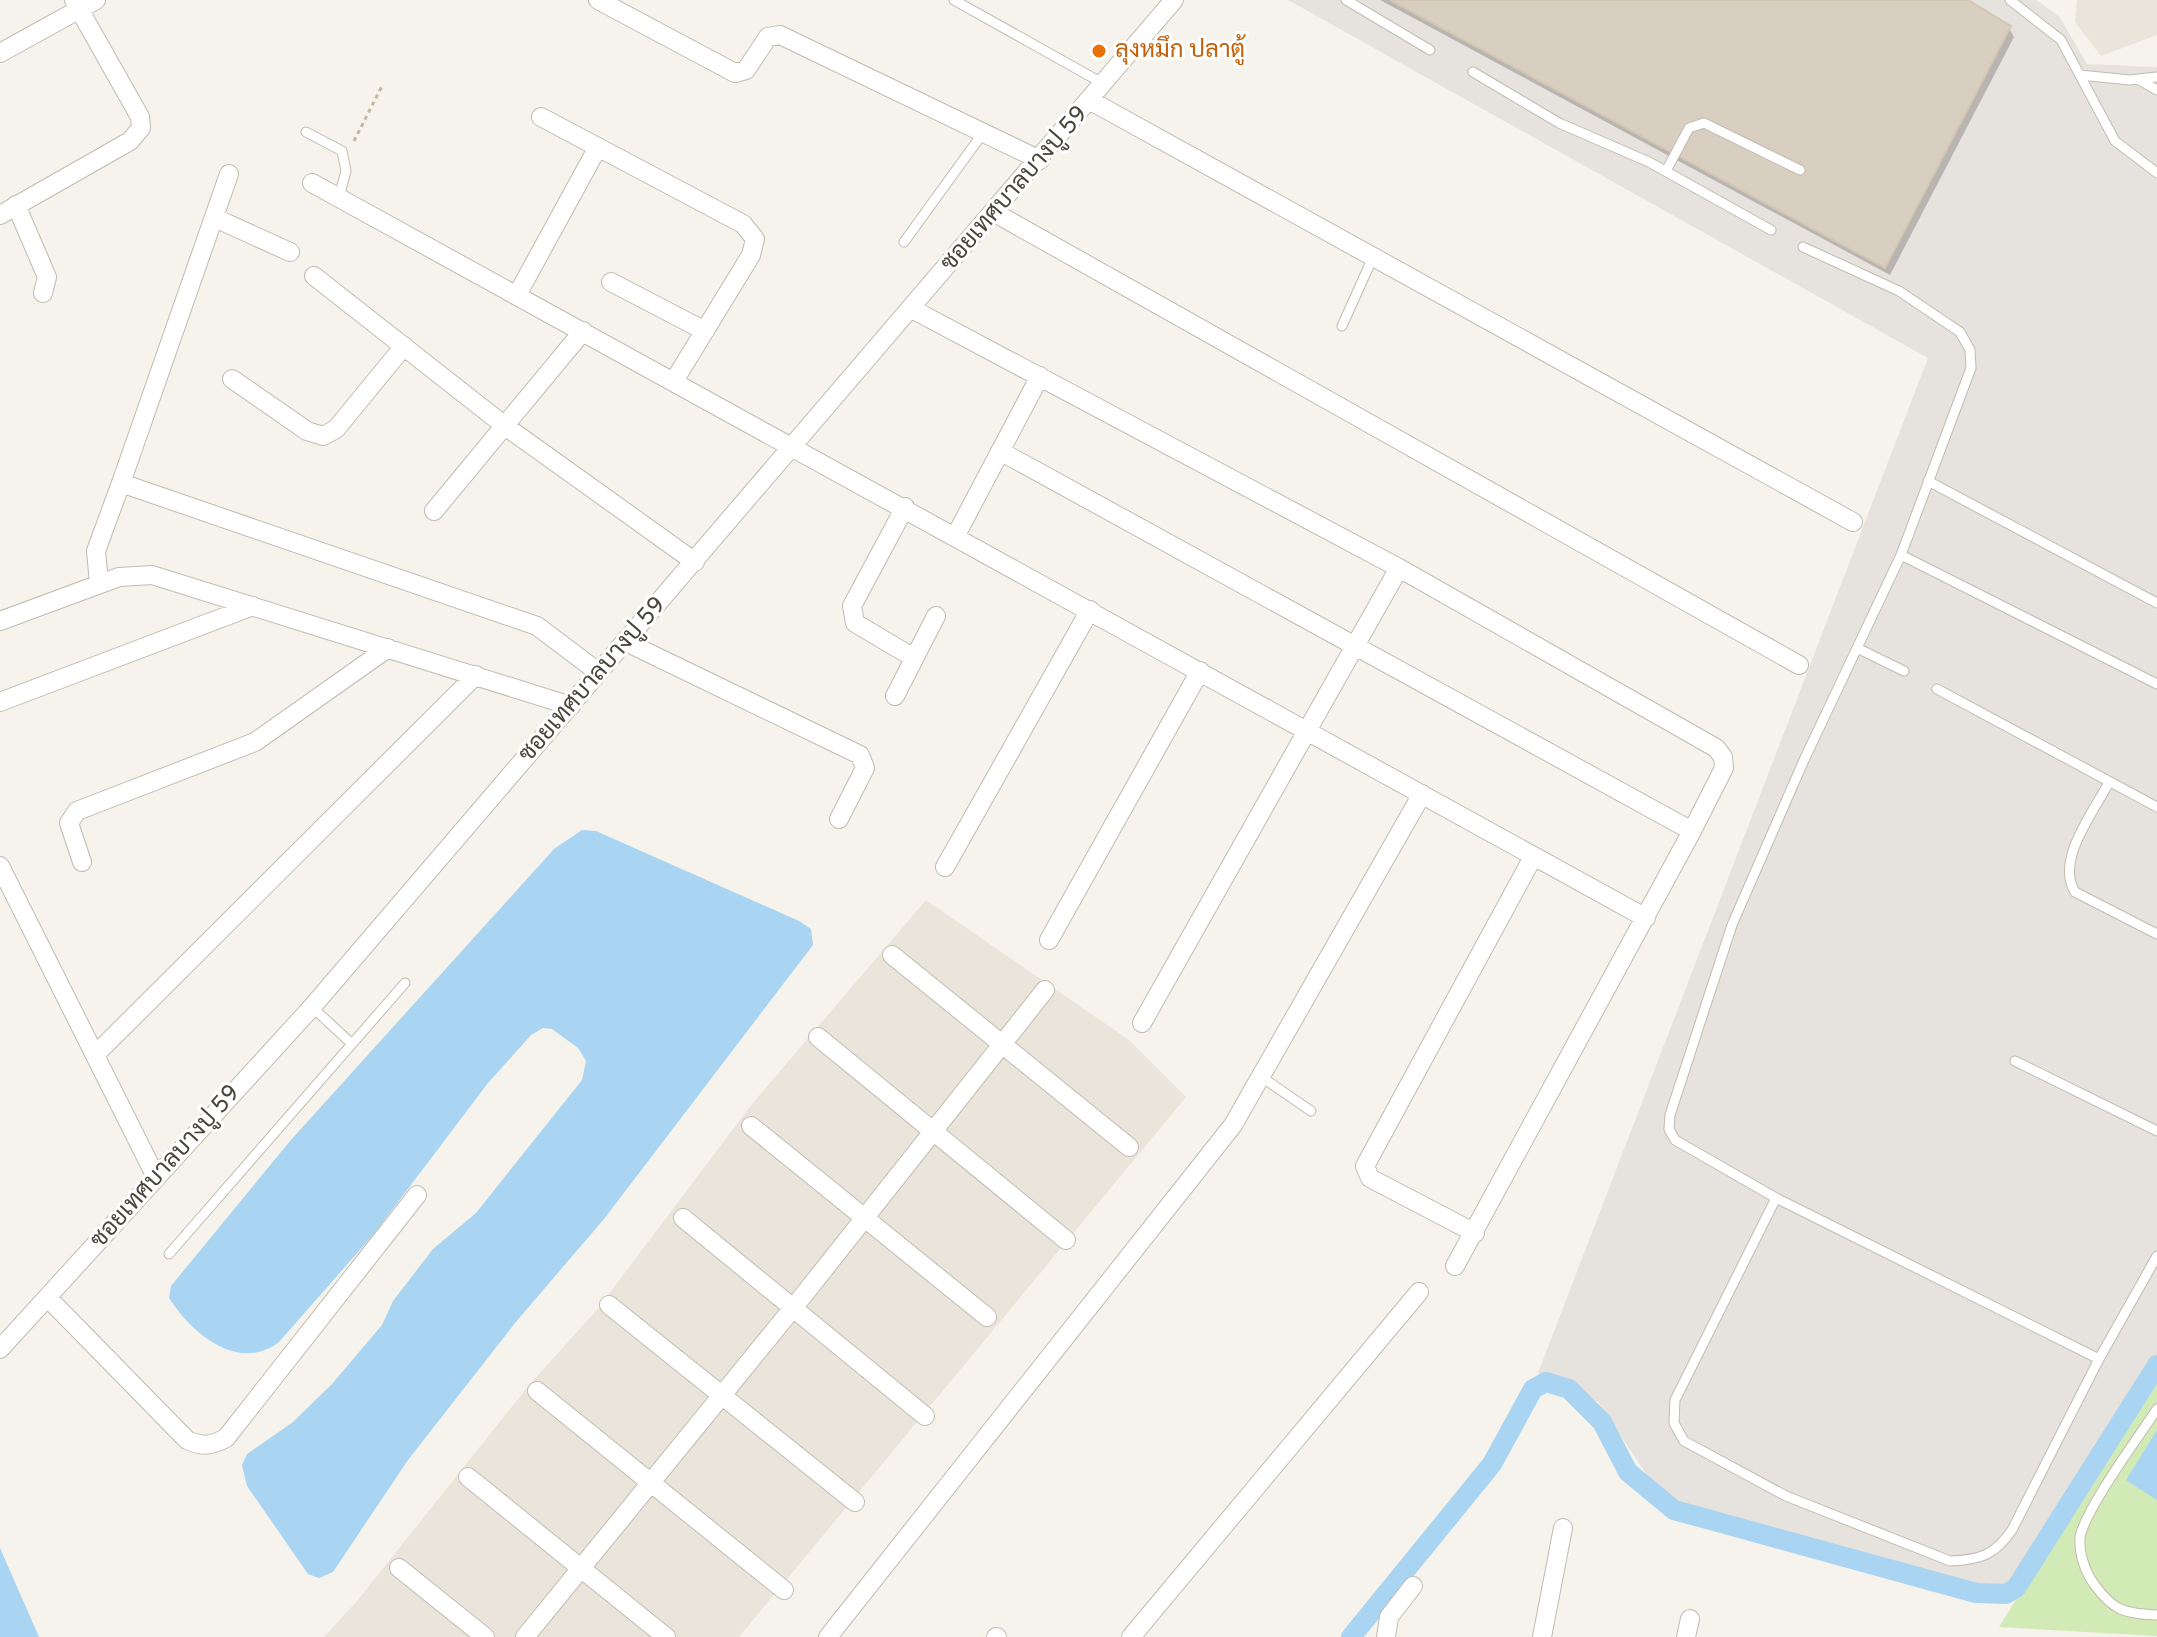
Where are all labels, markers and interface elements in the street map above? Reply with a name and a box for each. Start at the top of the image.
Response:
place label: ลุงหมึก ปลาตู้ [1115,34,1246,66]
marker: ลุงหมึก ปลาตู้ [1090,42,1108,60]
street label: ซอยเทศบาลบางปู 59 [935,100,1095,278]
street label: ซอยเทศบาลบางปู 59 [513,591,673,769]
street label: ซอยเทศบาลบางปู 59 [85,1079,247,1255]

